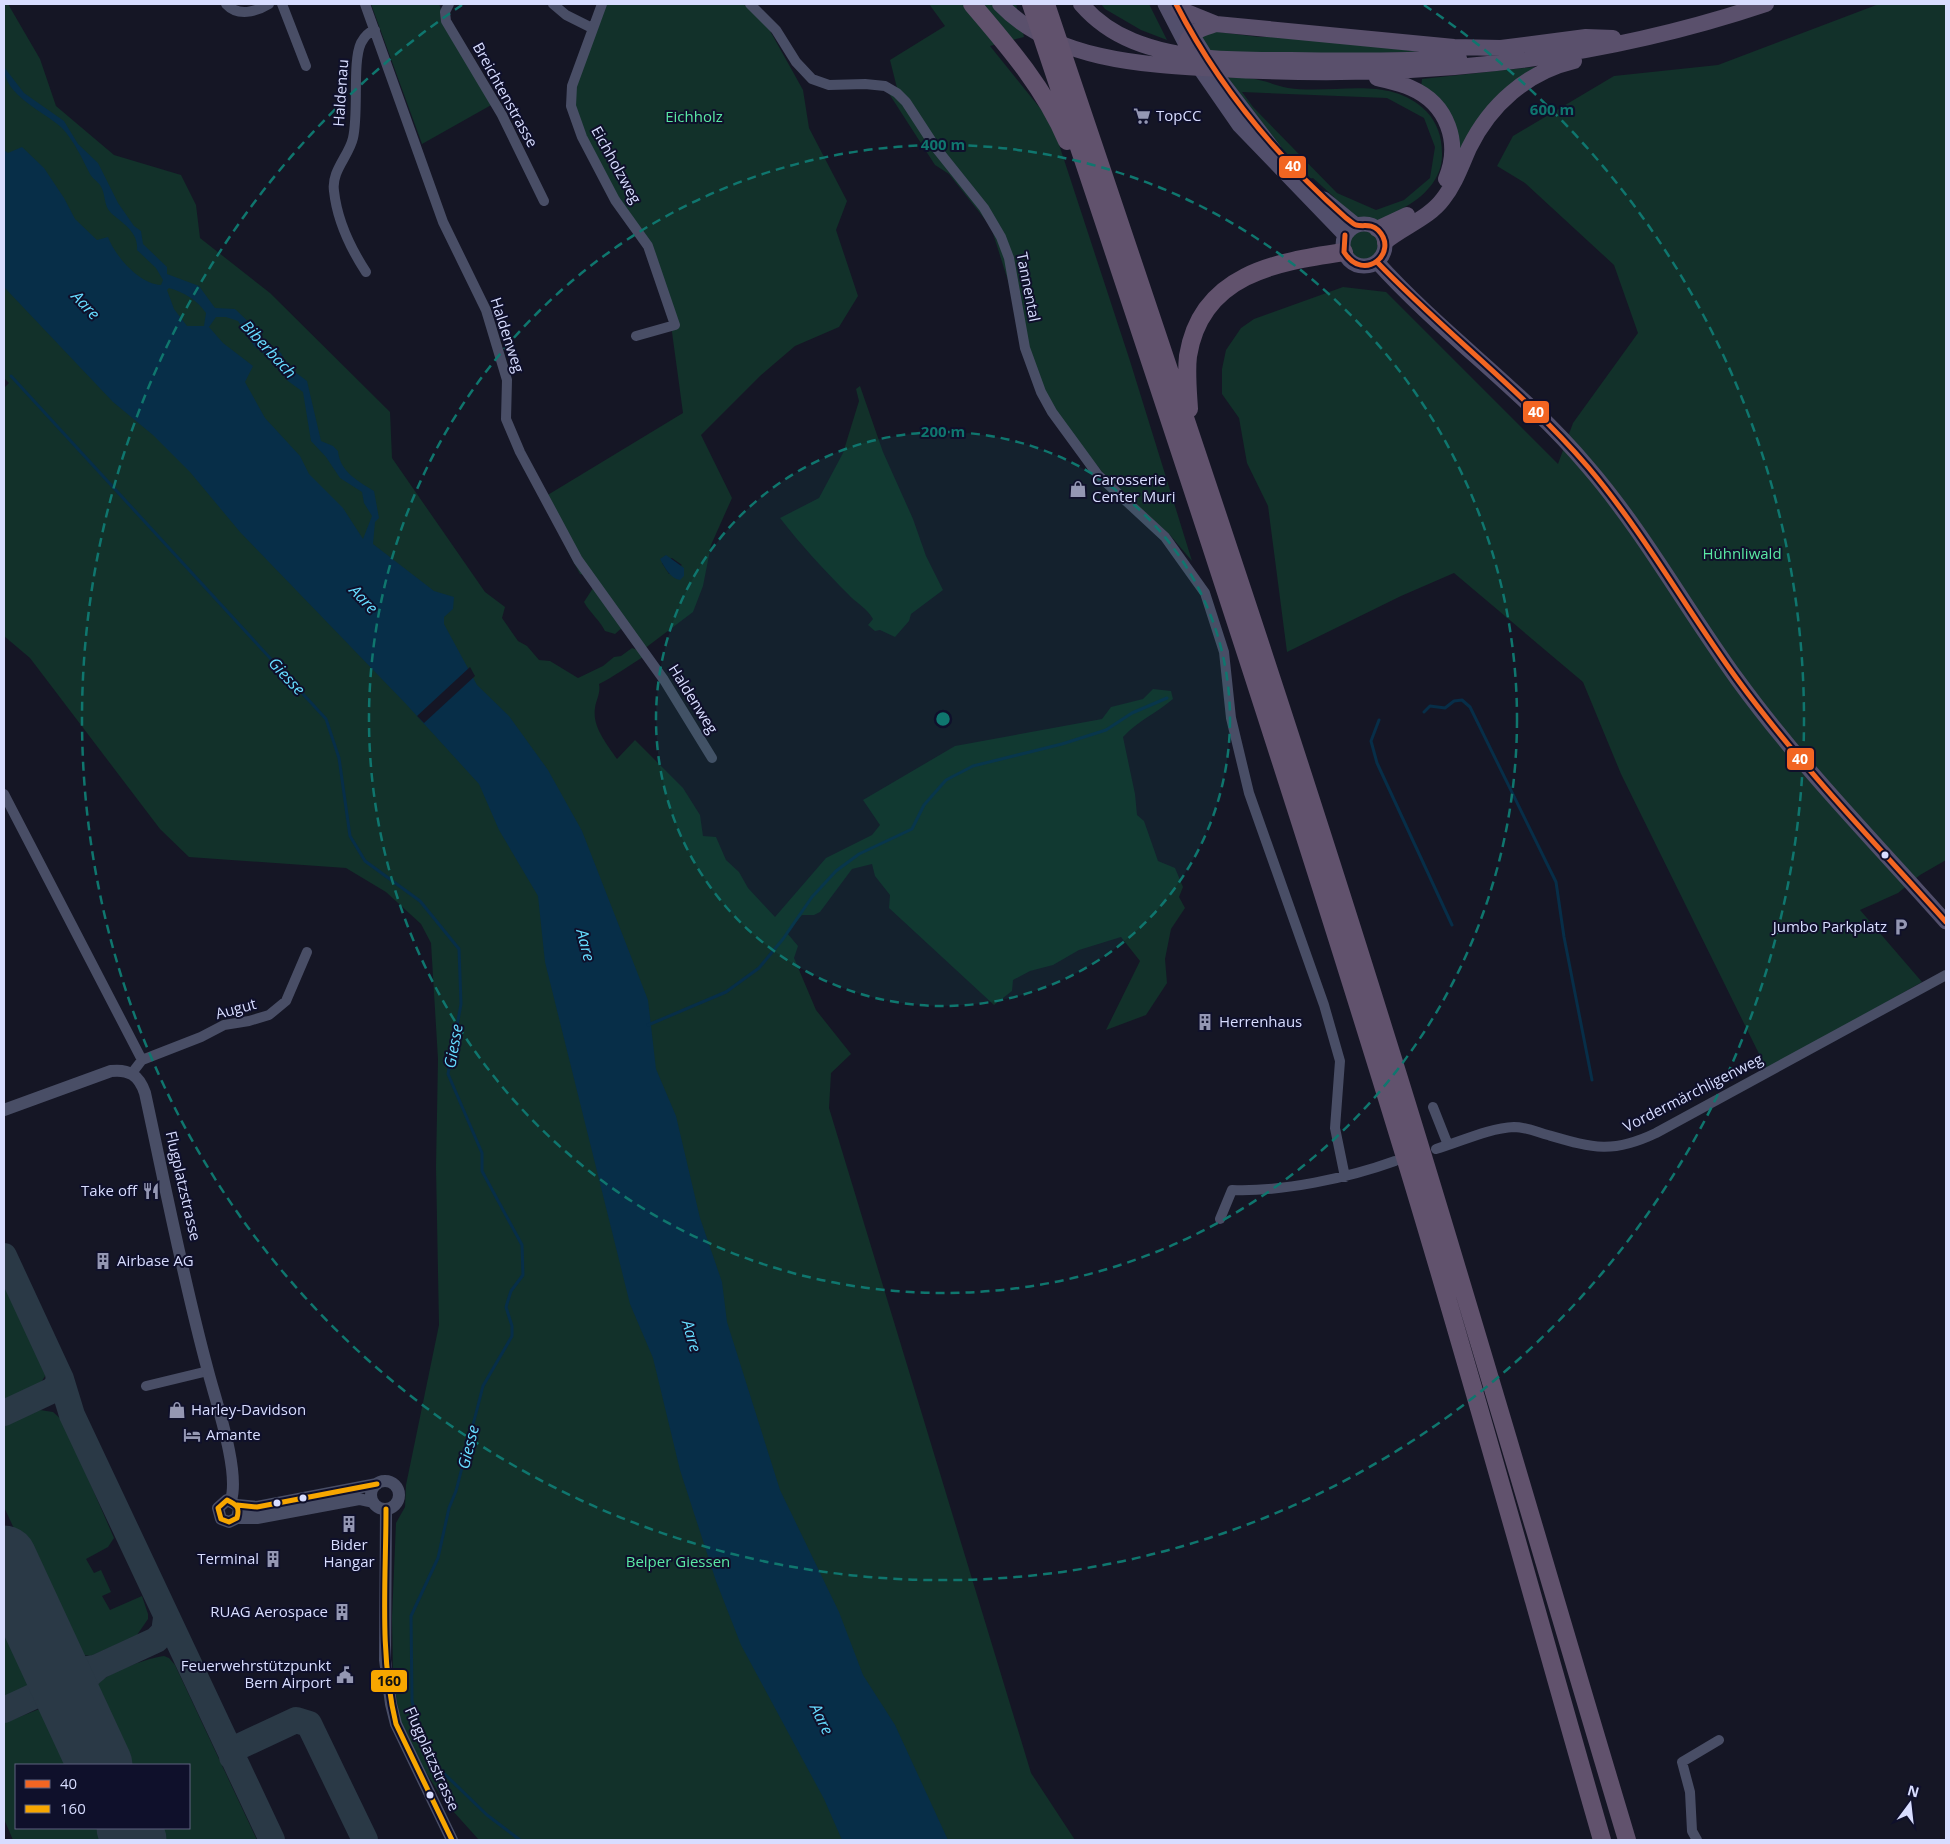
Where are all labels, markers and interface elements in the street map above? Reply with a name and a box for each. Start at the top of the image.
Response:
street label: Breichtenstrasse [469,38,543,151]
street label: Haldenau [328,59,352,127]
text: 600 m [1530,99,1574,119]
place label: TopCC [1156,105,1201,125]
park label: Eichholz [665,106,723,126]
supermarket icon: TopCC [1132,106,1152,126]
street label: Eichholzweg [587,122,646,207]
text: 400 m [921,134,965,154]
line badge: 40 [1278,155,1307,179]
text: 40 [1285,156,1301,175]
street label: Tannental [1012,250,1045,323]
water label: Aare [66,285,105,324]
street label: Haldenweg [486,294,530,375]
water label: Biberbach [236,315,302,383]
line badge: 40 [1522,400,1550,424]
text: 40 [1528,402,1544,421]
text: 200 m [921,421,965,441]
place label: Carosserie Center Muri [1092,469,1175,506]
shop icon: Carosserie Center Muri [1068,479,1088,499]
park label: Hühnliwald [1702,543,1782,563]
water label: Aare [344,579,383,618]
water label: Giesse [264,652,310,700]
street label: Haldenweg [665,660,723,737]
centre of rings [934,710,952,728]
line badge: 40 [1786,747,1815,771]
text: 40 [1792,749,1808,768]
unlabelled marker [1880,850,1890,860]
place label: Jumbo Parkplatz [1771,916,1887,936]
parking icon: Jumbo Parkplatz [1891,917,1911,937]
water label: Aare [571,926,601,963]
street label: Augut [213,993,258,1023]
place label: Herrenhaus [1219,1011,1302,1031]
building icon: Herrenhaus [1195,1012,1215,1032]
water label: Giesse [438,1022,468,1070]
street label: Vordermärchligenweg [1619,1048,1766,1136]
street label: Flugplatzstrasse [162,1129,206,1243]
place label: Take off [81,1180,138,1200]
restaurant icon: Take off [141,1181,161,1201]
place label: Airbase AG [117,1250,194,1270]
building icon: Airbase AG [93,1251,113,1271]
water label: Aare [677,1316,707,1355]
place label: Harley-Davidson [191,1399,306,1419]
shop icon: Harley-Davidson [167,1400,187,1420]
water label: Giesse [452,1423,484,1471]
place label: Amante [206,1424,261,1444]
hotel icon: Amante [182,1425,202,1445]
unlabelled marker [298,1493,308,1503]
unlabelled marker [272,1498,282,1508]
building icon: Bider Hangar [339,1514,359,1534]
place label: Bider Hangar [323,1534,375,1571]
place label: Terminal [197,1548,259,1568]
building icon: Terminal [263,1549,283,1569]
park label: Belper Giessen [626,1551,730,1571]
place label: RUAG Aerospace [210,1601,328,1621]
building icon: RUAG Aerospace [332,1602,352,1622]
place label: Feuerwehrstützpunkt Bern Airport [181,1655,331,1692]
public building icon: Feuerwehrstützpunkt Bern Airport [335,1665,355,1685]
line badge: 160 [370,1669,408,1693]
text: 160 [377,1671,401,1690]
water label: Aare [805,1699,839,1738]
street label: Flugplatzstrasse [401,1703,465,1814]
legend [15,1764,190,1829]
text: 40 [60,1773,77,1793]
north arrow [1885,1779,1935,1829]
text: N [1906,1780,1921,1802]
unlabelled marker [425,1790,435,1800]
text: 160 [60,1798,86,1818]

